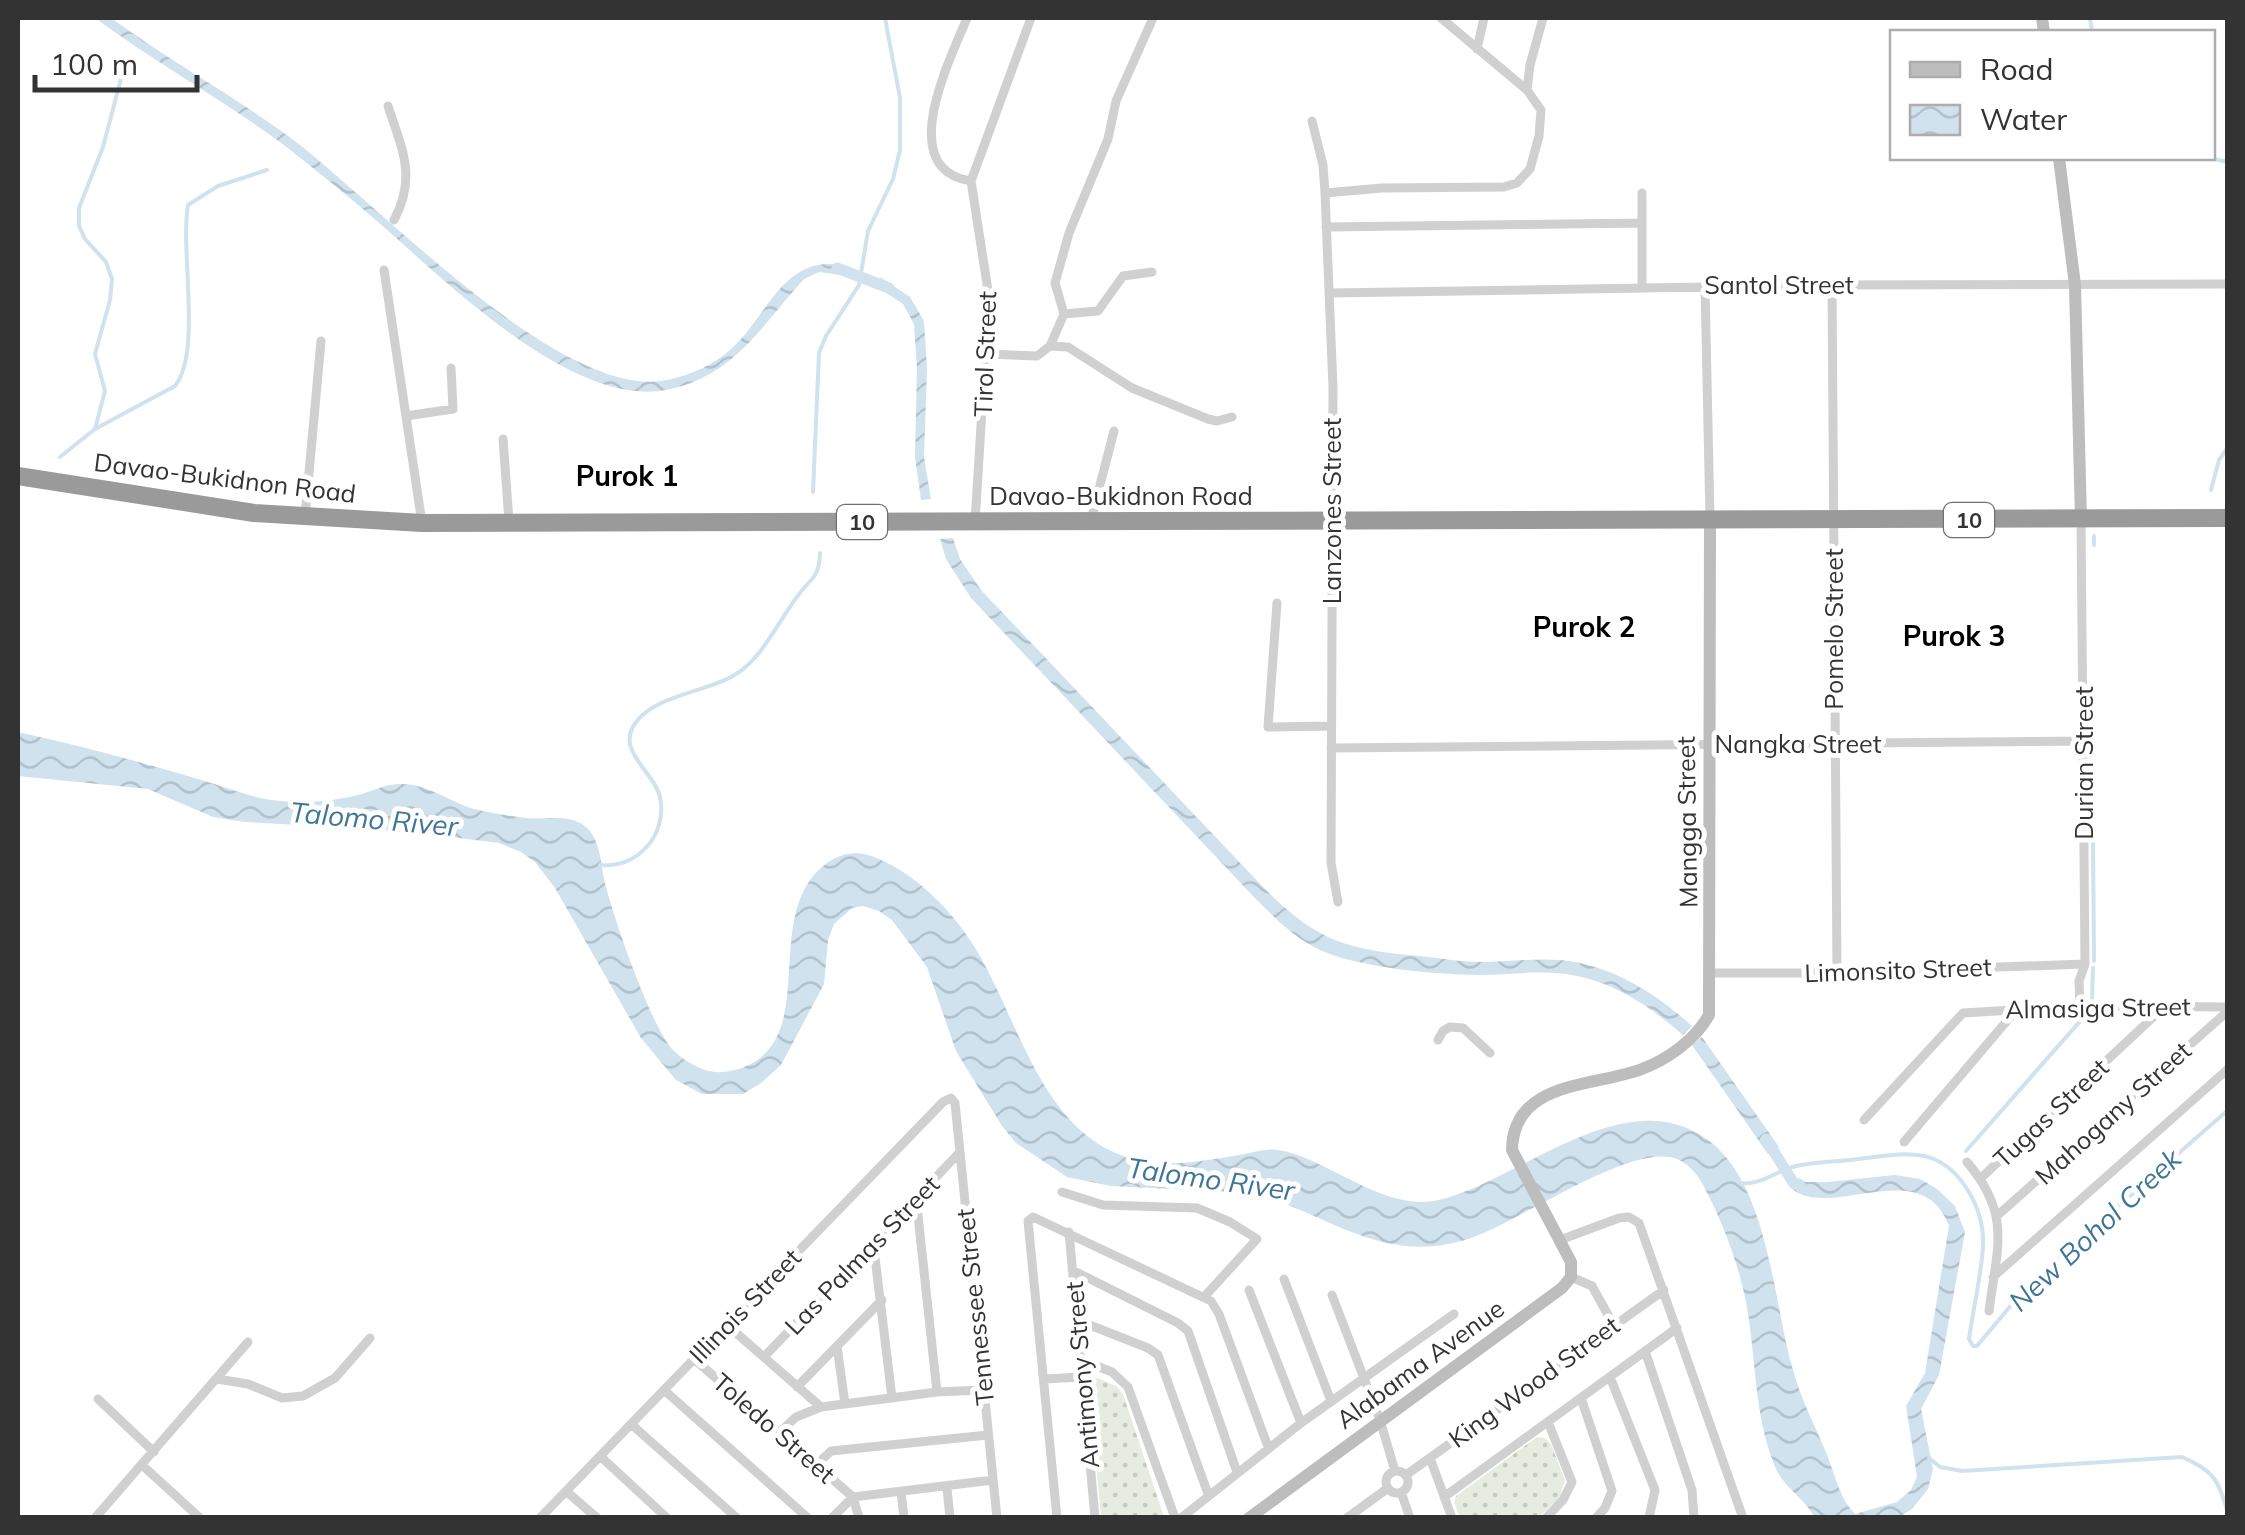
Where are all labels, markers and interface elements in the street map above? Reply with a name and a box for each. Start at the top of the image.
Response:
scale bar [35,30,198,92]
legend [1890,30,2215,160]
text: 100 m [50,45,138,83]
text: Road [1980,50,2054,88]
text: Water [1980,100,2067,138]
street label: Santol Street [1704,269,1854,300]
street label: Tirol Street [967,290,1002,417]
street label: Lanzones Street [1316,417,1347,604]
street label: Davao-Bukidnon Road [92,446,358,509]
district label: Purok 1 [576,458,678,493]
street label: Davao-Bukidnon Road [989,480,1253,511]
road number: 10 [1944,503,1994,537]
road number: 10 [837,505,887,539]
street label: Pomelo Street [1818,548,1849,710]
district label: Purok 2 [1533,609,1635,644]
district label: Purok 3 [1903,618,2005,653]
street label: Durian Street [2068,686,2099,840]
street label: Nangka Street [1715,728,1882,759]
street label: Mangga Street [1669,736,1703,908]
water label: Talomo River [289,794,461,843]
street label: Limonsito Street [1804,951,1992,988]
street label: Almasiga Street [2005,990,2191,1025]
street label: Mahogany Street [2028,1034,2197,1191]
street label: Tugas Street [1987,1051,2115,1174]
water label: New Bohol Creek [2001,1140,2189,1318]
water label: Talomo River [1125,1149,1299,1208]
street label: Las Palmas Street [778,1168,946,1341]
street label: Tennessee Street [949,1207,1000,1407]
street label: Illinois Street [682,1242,807,1369]
street label: Antimony Street [1058,1280,1105,1470]
street label: Alabama Avenue [1330,1292,1510,1435]
street label: King Wood Street [1442,1309,1625,1454]
street label: Toledo Street [707,1366,842,1489]

